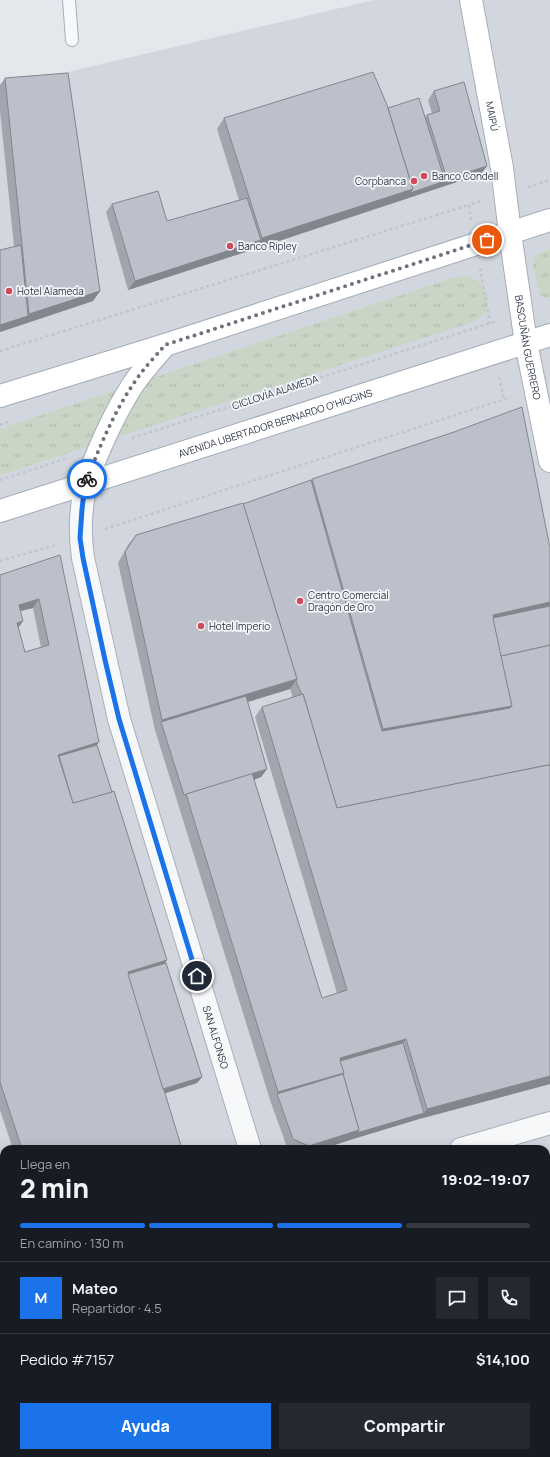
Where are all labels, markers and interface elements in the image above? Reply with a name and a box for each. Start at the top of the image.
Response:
street label: MAIPÚ [483,100,502,132]
place label: Banco Condell [432,169,498,183]
marker: Banco Condell [419,171,429,181]
place label: Corpbanca [355,174,406,188]
marker: Corpbanca [409,176,419,186]
pin [470,223,504,257]
icon: bag [476,229,498,251]
place label: Banco Ripley [238,239,298,253]
marker: Banco Ripley [225,241,235,251]
place label: Hotel Alameda [17,284,84,298]
marker: Hotel Alameda [4,286,14,296]
street label: BASCUÑÁN GUERRERO [512,294,544,401]
street label: CICLOVÍA ALAMEDA [230,371,321,413]
street label: AVENIDA LIBERTADOR BERNARDO O'HIGGINS [176,385,374,461]
courier [67,459,107,499]
icon: bike [76,468,98,490]
place label: Centro Comercial Dragón de Oro [308,588,389,614]
marker: Centro Comercial Dragón de Oro [295,596,305,606]
place label: Hotel Imperio [209,619,270,633]
marker: Hotel Imperio [196,621,206,631]
pin [180,959,214,993]
icon: home [186,965,208,987]
street label: SAN ALFONSO [200,1004,232,1071]
text: Llega en [20,1155,70,1173]
text: 19:02–19:07 [441,1169,530,1190]
text: 2 min [20,1170,89,1206]
text: En camino · 130 m [20,1234,124,1252]
button: chat [436,1277,478,1319]
button: phone [488,1277,530,1319]
text: Mateo [72,1278,118,1299]
text: M [35,1287,47,1308]
text: Repartidor · 4.5 [72,1299,162,1317]
text: Pedido #7157 [20,1349,114,1370]
text: $14,100 [476,1349,530,1370]
button: Ayuda [20,1403,271,1449]
button: Compartir [279,1403,530,1449]

